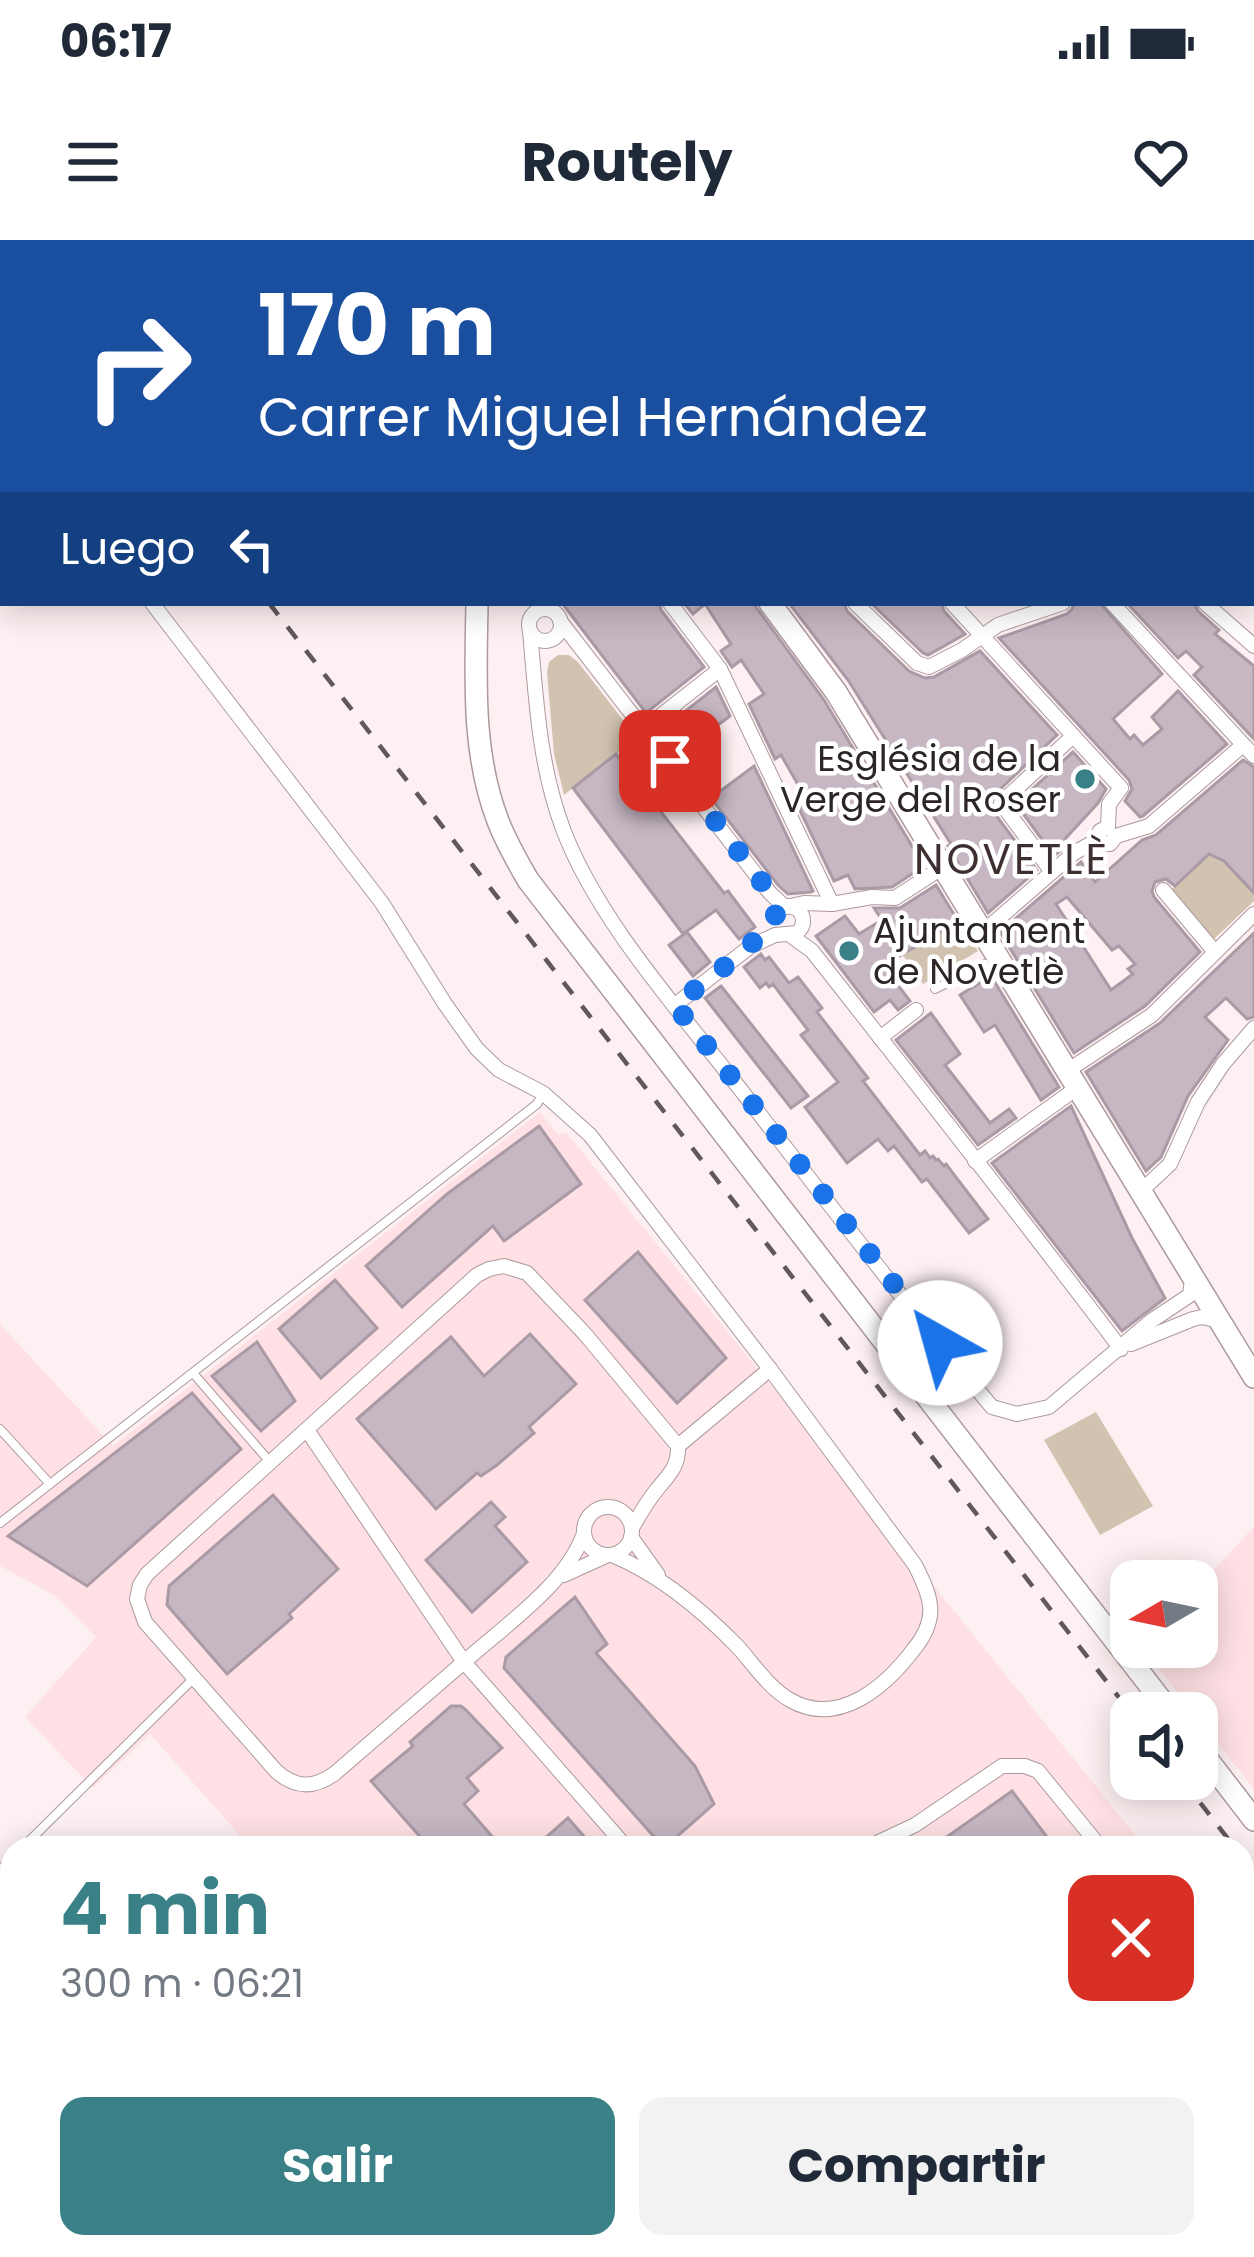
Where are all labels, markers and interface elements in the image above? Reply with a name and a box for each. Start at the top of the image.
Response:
text: 06:17 [60,10,172,73]
text: Routely [521,124,733,200]
icon: menu [60,129,126,195]
icon: heart [1128,129,1194,195]
text: 170 m [258,267,496,384]
icon: right [60,288,216,444]
text: Carrer Miguel Hernández [258,379,928,455]
icon: left [219,516,285,582]
text: Luego [60,517,195,580]
pin [619,710,721,812]
icon: arrive [637,728,703,794]
place label: Església de la Verge del Roser [780,733,1061,825]
marker: Església de la Verge del Roser [1072,766,1098,792]
district label: NOVETLÈ [914,830,1110,889]
place label: Ajuntament de Novetlè [873,905,1085,997]
marker: Ajuntament de Novetlè [836,938,862,964]
position arrow [877,1280,1003,1406]
north arrow [1110,1560,1218,1668]
map controls [1110,1560,1218,1800]
button: sound [1110,1692,1218,1800]
text: 4 min [60,1858,270,1959]
button: close [1068,1875,1194,2001]
text: 300 m · 06:21 [60,1956,304,2011]
button: Salir [60,2097,615,2235]
button: Compartir [639,2097,1194,2235]

